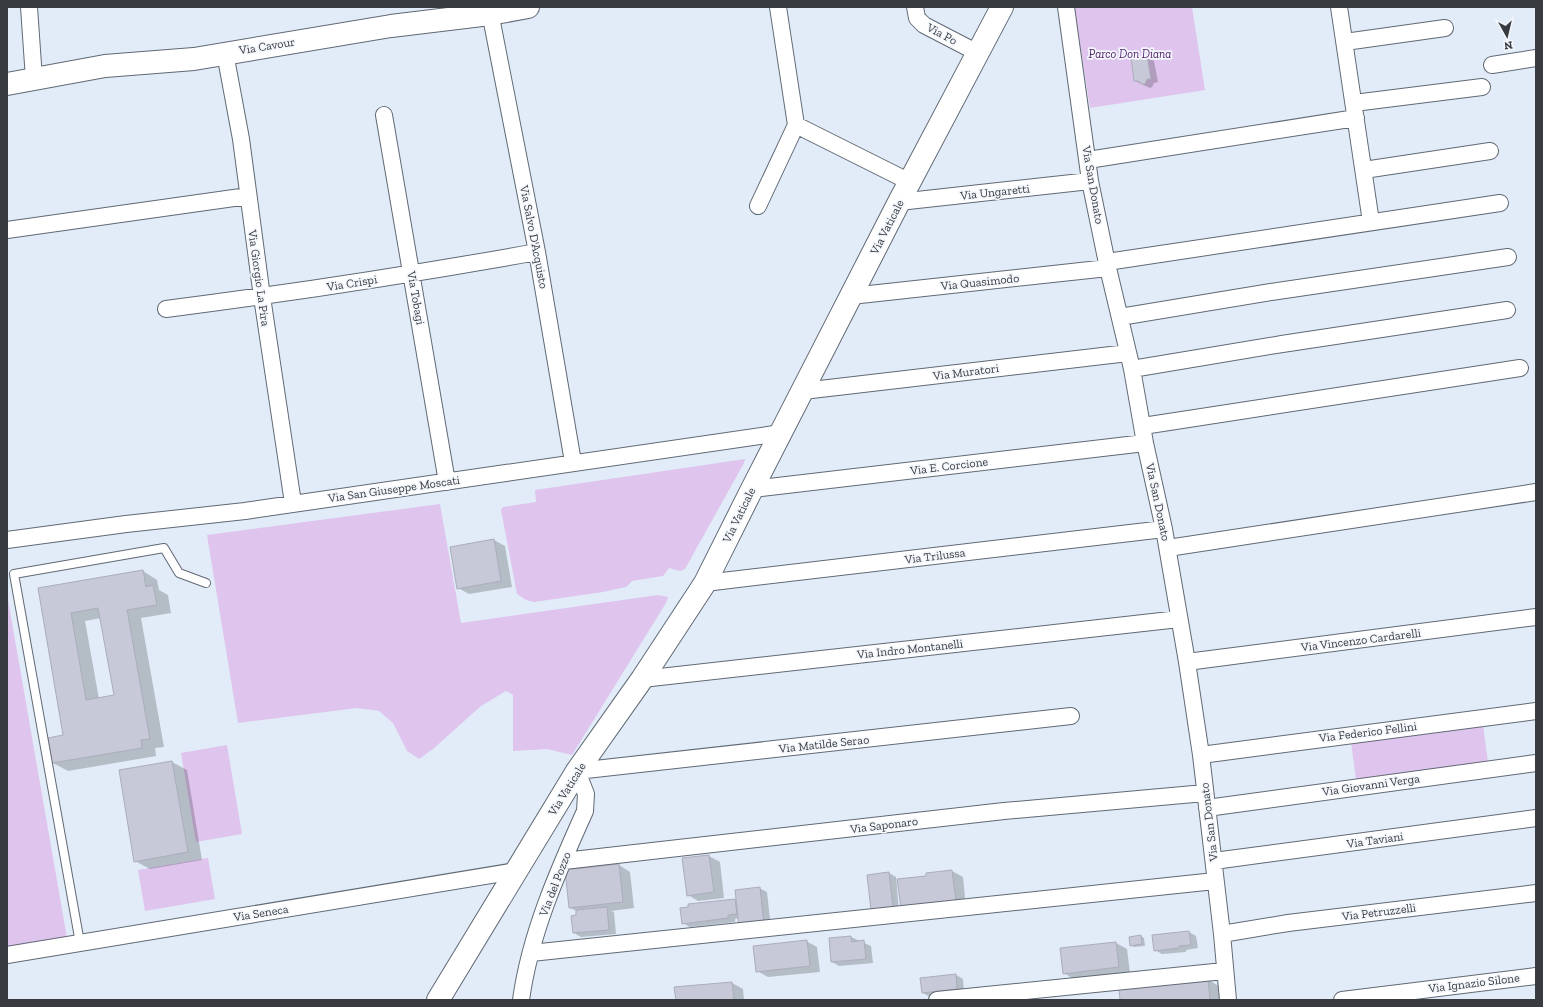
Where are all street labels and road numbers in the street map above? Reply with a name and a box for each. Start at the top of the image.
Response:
street label: Via Po [924,20,960,48]
street label: Via Cavour [237,35,296,57]
street label: Via San Donato [1079,144,1107,225]
street label: Via Ungaretti [958,181,1031,203]
street label: Via Salvo D'Acquisto [517,183,551,290]
street label: Via Vaticale [867,197,907,258]
street label: Via Giorgio La Pira [245,228,273,327]
street label: Via Tobagi [404,269,428,327]
street label: Via Quasimodo [939,271,1020,293]
street label: Via Crispi [325,272,379,294]
street label: Via Muratori [931,361,1000,383]
street label: Via E. Corcione [908,454,989,478]
street label: Via San Donato [1143,461,1173,542]
street label: Via San Giuseppe Moscati [326,473,461,505]
street label: Via Vaticale [719,485,759,546]
street label: Via Trilussa [903,545,966,567]
street label: Via Vincenzo Cardarelli [1299,626,1422,654]
street label: Via Indro Montanelli [855,636,964,662]
street label: Via Federico Fellini [1317,719,1418,745]
street label: Via Matilde Serao [777,732,870,756]
street label: Via Vaticale [545,760,589,819]
street label: Via Giovanni Verga [1320,771,1421,799]
street label: Via San Donato [1197,782,1221,863]
street label: Via Saponaro [848,814,919,836]
street label: Via Taviani [1345,829,1405,851]
street label: Via del Pozzo [536,850,574,919]
street label: Via Petruzzelli [1340,900,1417,924]
street label: Via Seneca [232,902,290,924]
street label: Via Ignazio Silone [1427,970,1521,996]

